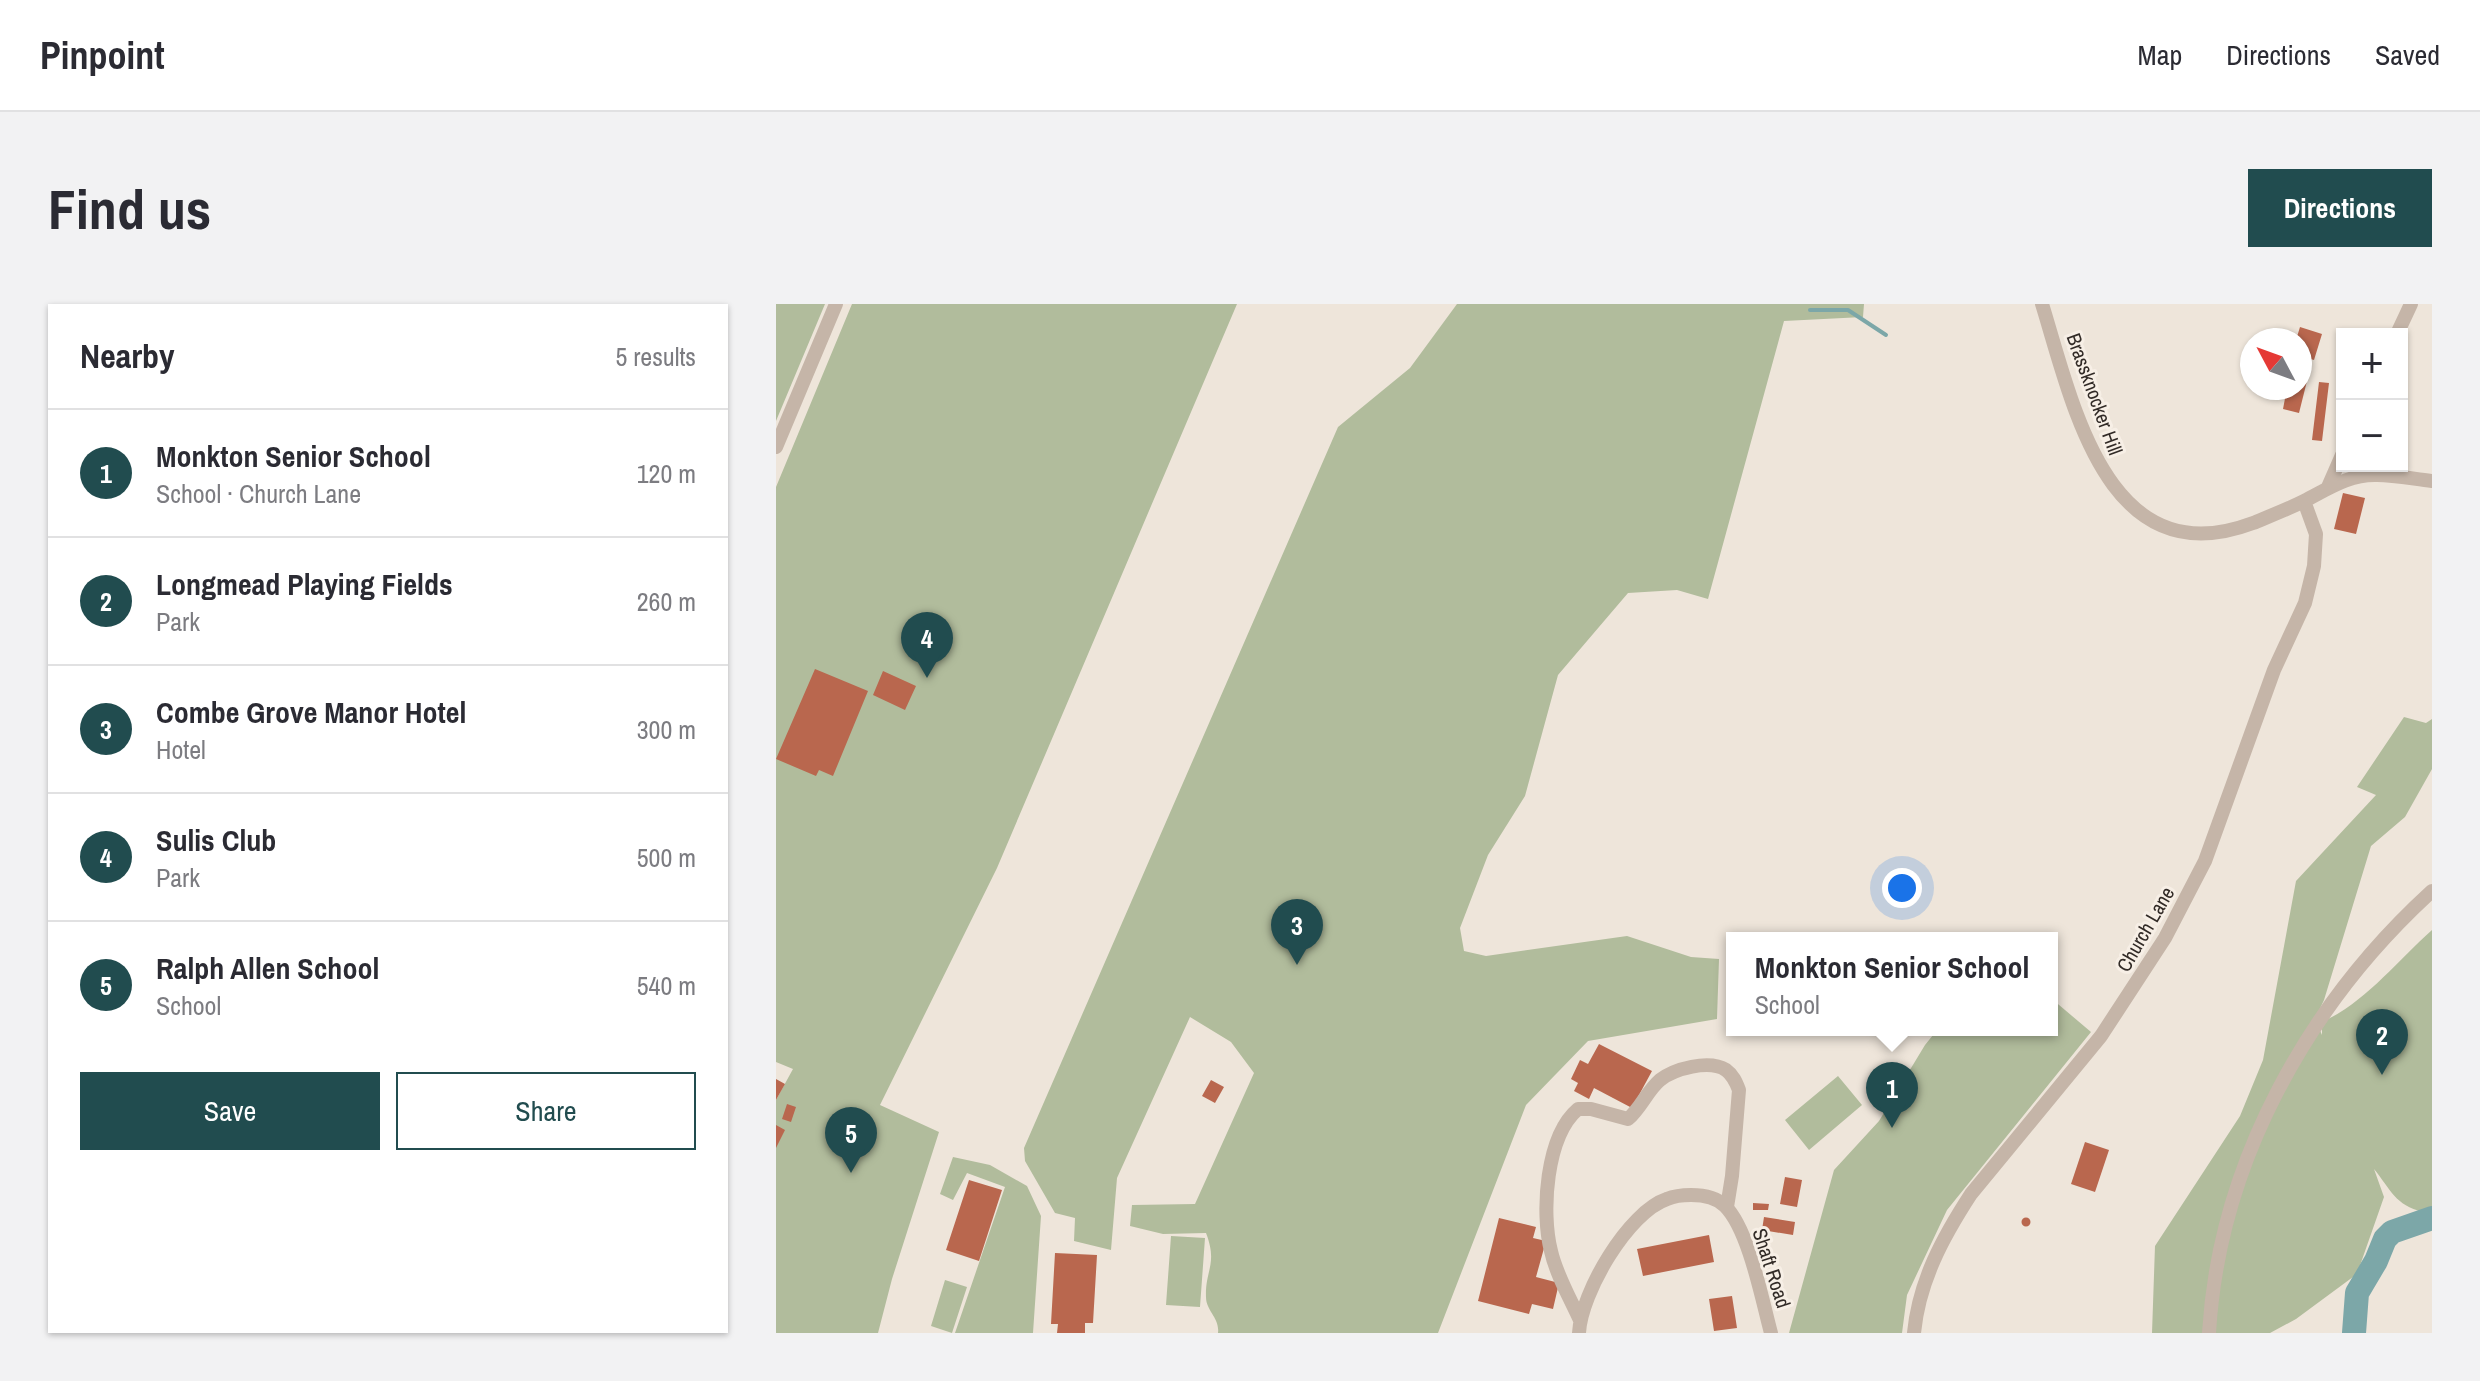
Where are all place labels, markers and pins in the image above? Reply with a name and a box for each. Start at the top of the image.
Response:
pin: 4 [901,612,953,678]
pin: 3 [1271,899,1323,965]
pin: 2 [2356,1009,2408,1075]
pin: 1 [1866,1062,1918,1128]
pin: 5 [825,1107,877,1173]

